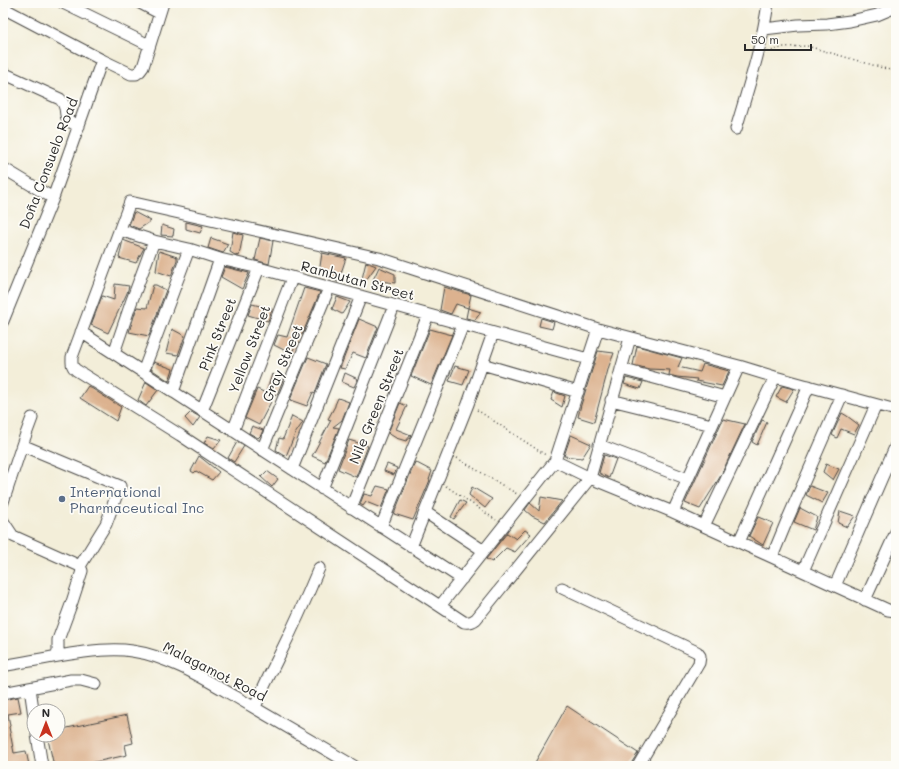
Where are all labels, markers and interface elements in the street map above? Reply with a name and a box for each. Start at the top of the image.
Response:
scale bar [745,26,811,52]
text: 50 m [751,31,779,47]
street label: Doña Consuelo Road [14,94,82,231]
street label: Rambutan Street [299,256,417,304]
street label: Pink Street [194,295,240,373]
street label: Yellow Street [223,302,275,396]
street label: Gray Street [257,321,307,405]
street label: Nile Green Street [344,346,408,466]
place label: International Pharmaceutical Inc [70,482,204,517]
marker: International Pharmaceutical Inc [57,494,67,504]
street label: Malagamot Road [160,637,270,705]
north arrow [26,703,66,743]
text: N [42,705,50,720]

